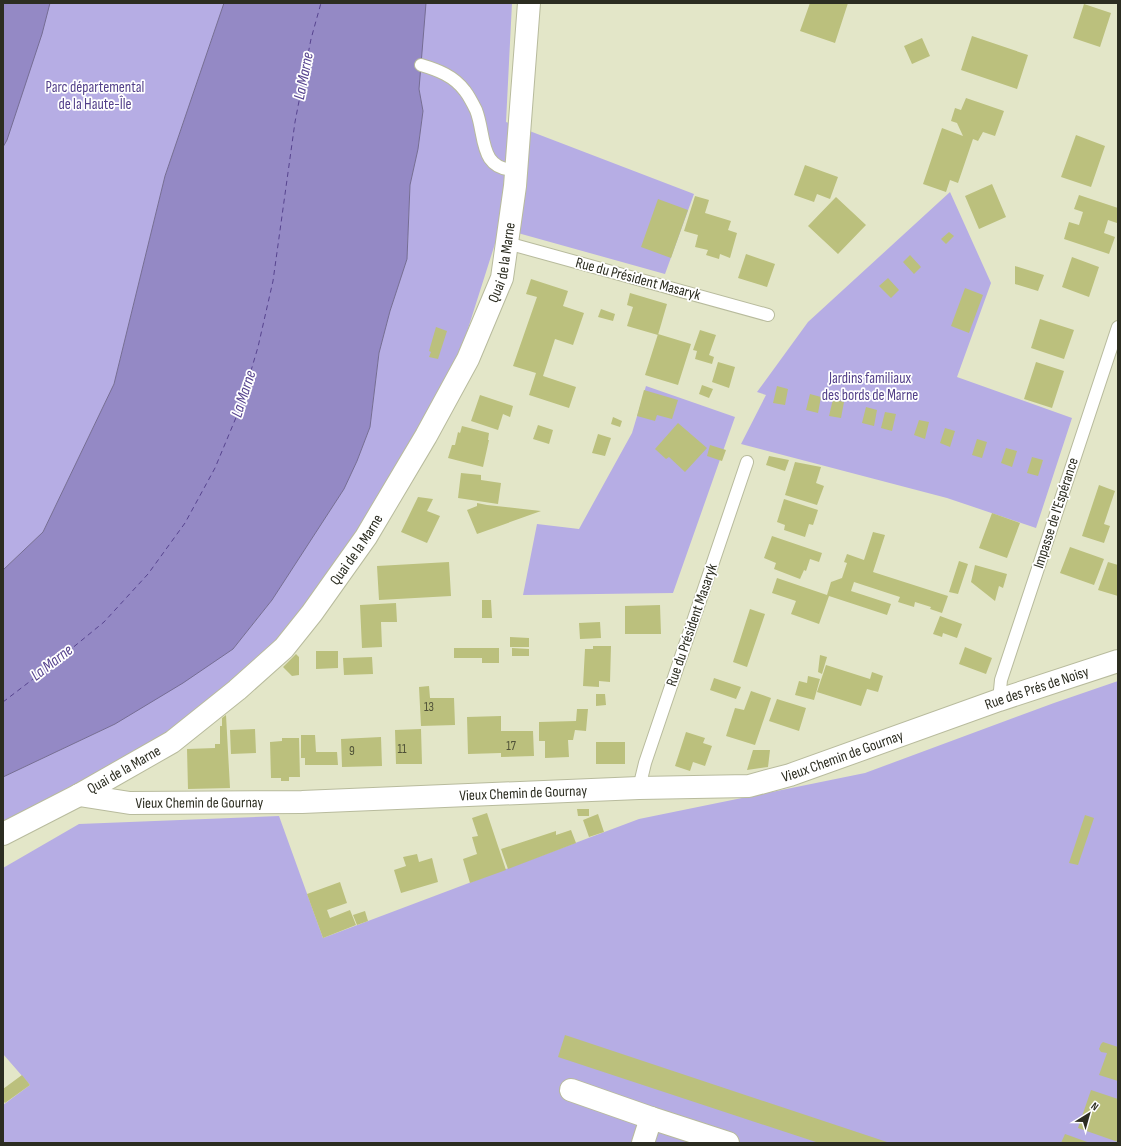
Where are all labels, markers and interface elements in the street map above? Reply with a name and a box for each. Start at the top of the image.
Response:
water label: La Marne [290,51,318,101]
park label: Parc départemental de la Haute-Île [46,78,144,114]
street label: Quai de la Marne [483,221,519,305]
street label: Rue du Président Masaryk [573,253,703,305]
water label: La Marne [228,368,260,420]
park label: Jardins familiaux des bords de Marne [822,369,918,405]
street label: Impasse de l'Espérance [1029,455,1083,571]
street label: Quai de la Marne [325,511,387,589]
street label: Rue du Président Masaryk [662,561,722,689]
water label: La Marne [27,641,77,685]
street label: Rue des Prés de Noisy [982,662,1091,714]
house number: 13 [424,699,434,715]
street label: Vieux Chemin de Gournay [780,726,906,786]
house number: 17 [506,738,517,754]
street label: Quai de la Marne [84,741,164,798]
house number: 11 [397,741,407,757]
house number: 9 [349,743,355,759]
street label: Vieux Chemin de Gournay [459,781,588,805]
street label: Vieux Chemin de Gournay [135,793,264,812]
north arrow [1069,1094,1109,1134]
text: N [1088,1099,1101,1113]

